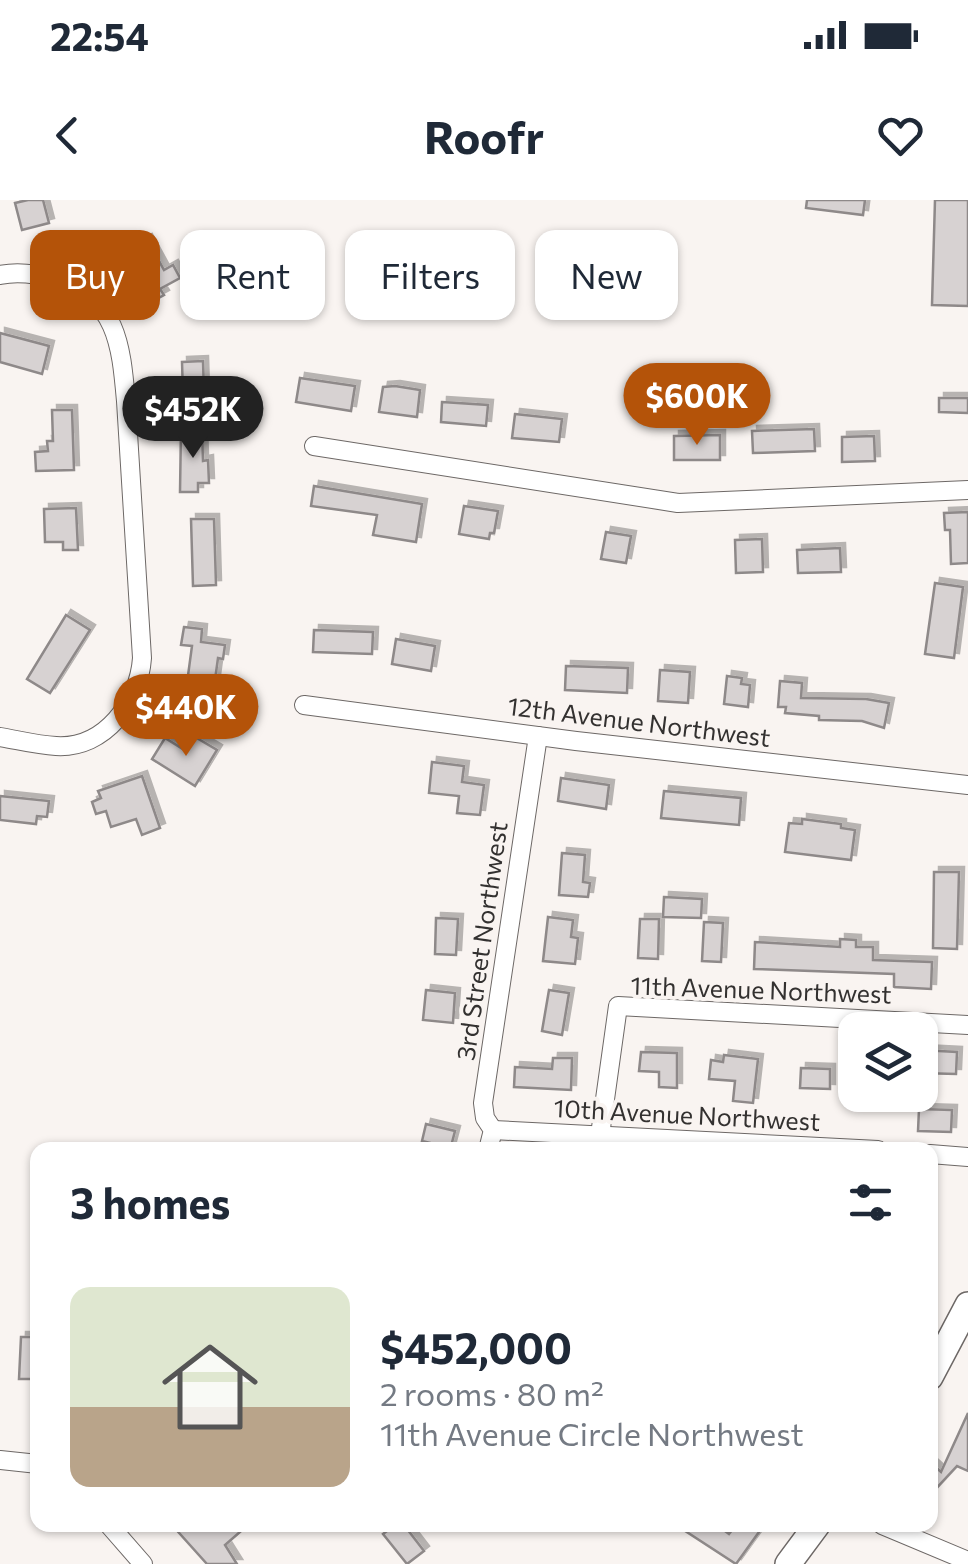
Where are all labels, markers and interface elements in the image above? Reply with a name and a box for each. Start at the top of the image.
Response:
text: 22:54 [50,12,149,59]
icon: back [40,108,95,163]
text: Roofr [424,108,544,163]
icon: heart [873,108,928,163]
chip: Buy [30,230,160,320]
chip: Rent [180,230,325,320]
chip: Filters [345,230,515,320]
chip: New [535,230,678,320]
pin: $600K [627,363,767,448]
text: $600K [645,375,749,415]
pin: $452K [123,376,263,461]
text: $452K [144,388,242,428]
pin: $440K [116,674,256,759]
text: $440K [135,686,237,726]
street label: 12th Avenue Northwest [506,690,772,752]
street label: 3rd Street Northwest [449,820,513,1062]
street label: 11th Avenue Northwest [630,969,892,1009]
map controls [838,1012,938,1112]
button: layers [838,1012,938,1112]
street label: 10th Avenue Northwest [553,1092,821,1136]
icon: filters [843,1175,898,1230]
text: 3 homes [70,1176,230,1228]
text: $452,000 [380,1321,572,1373]
icon: home [150,1327,270,1447]
text: 2 rooms · 80 m² [380,1373,604,1413]
text: 11th Avenue Circle Northwest [380,1413,804,1453]

